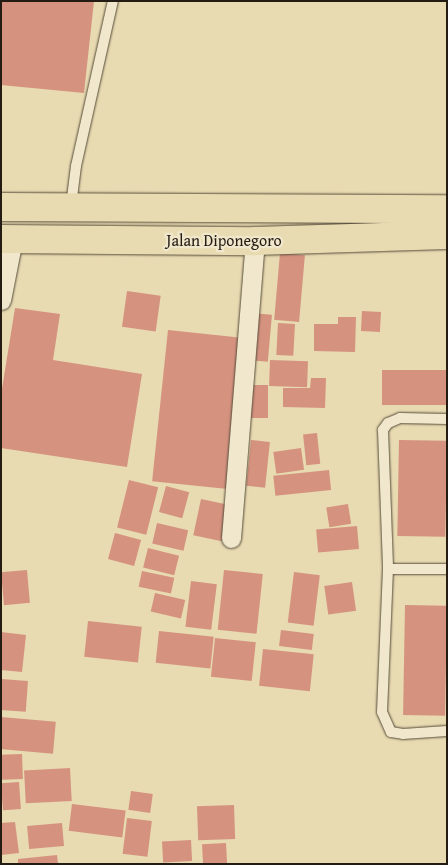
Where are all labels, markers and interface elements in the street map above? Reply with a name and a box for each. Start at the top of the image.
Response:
street label: Jalan Diponegoro [166,230,282,250]

